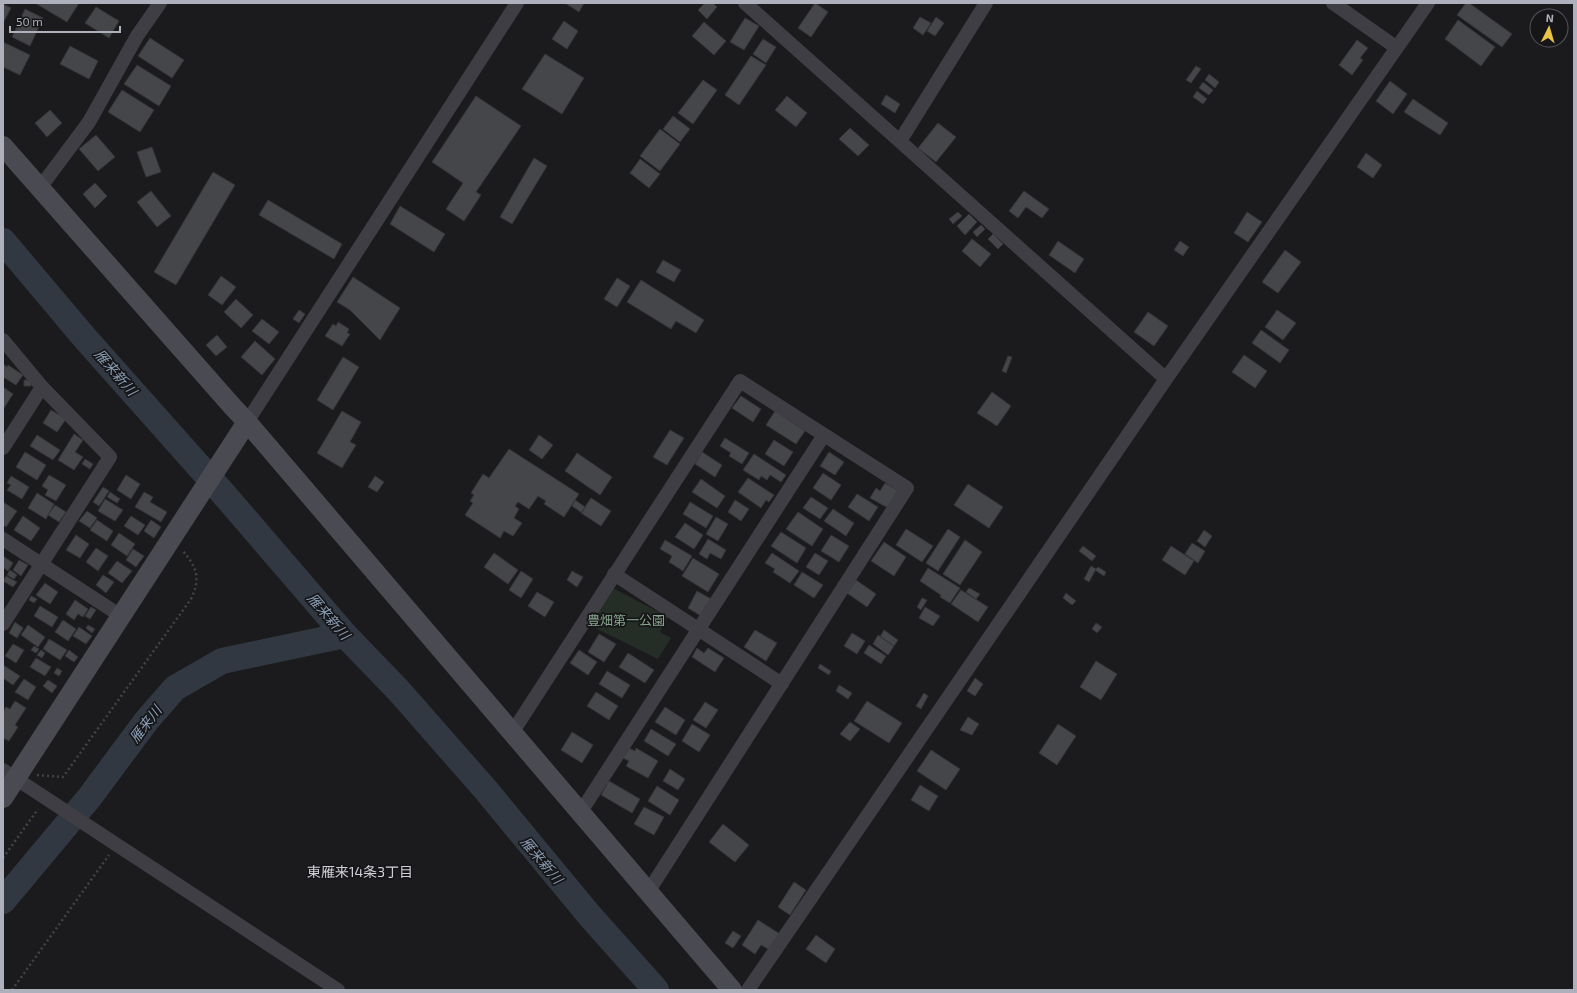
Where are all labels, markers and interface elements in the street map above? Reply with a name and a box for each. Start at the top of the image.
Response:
scale bar [10,8,120,34]
north arrow [1529,8,1569,48]
text: N [1545,11,1554,24]
text: 50 m [16,14,43,28]
water label: 雁来新川 [91,345,142,400]
water label: 雁来新川 [304,589,355,644]
park label: 豊畑第一公園 [587,612,665,628]
water label: 雁来川 [125,701,166,746]
water label: 雁来新川 [517,833,568,888]
district label: 東雁来14条3丁目 [307,863,413,880]

